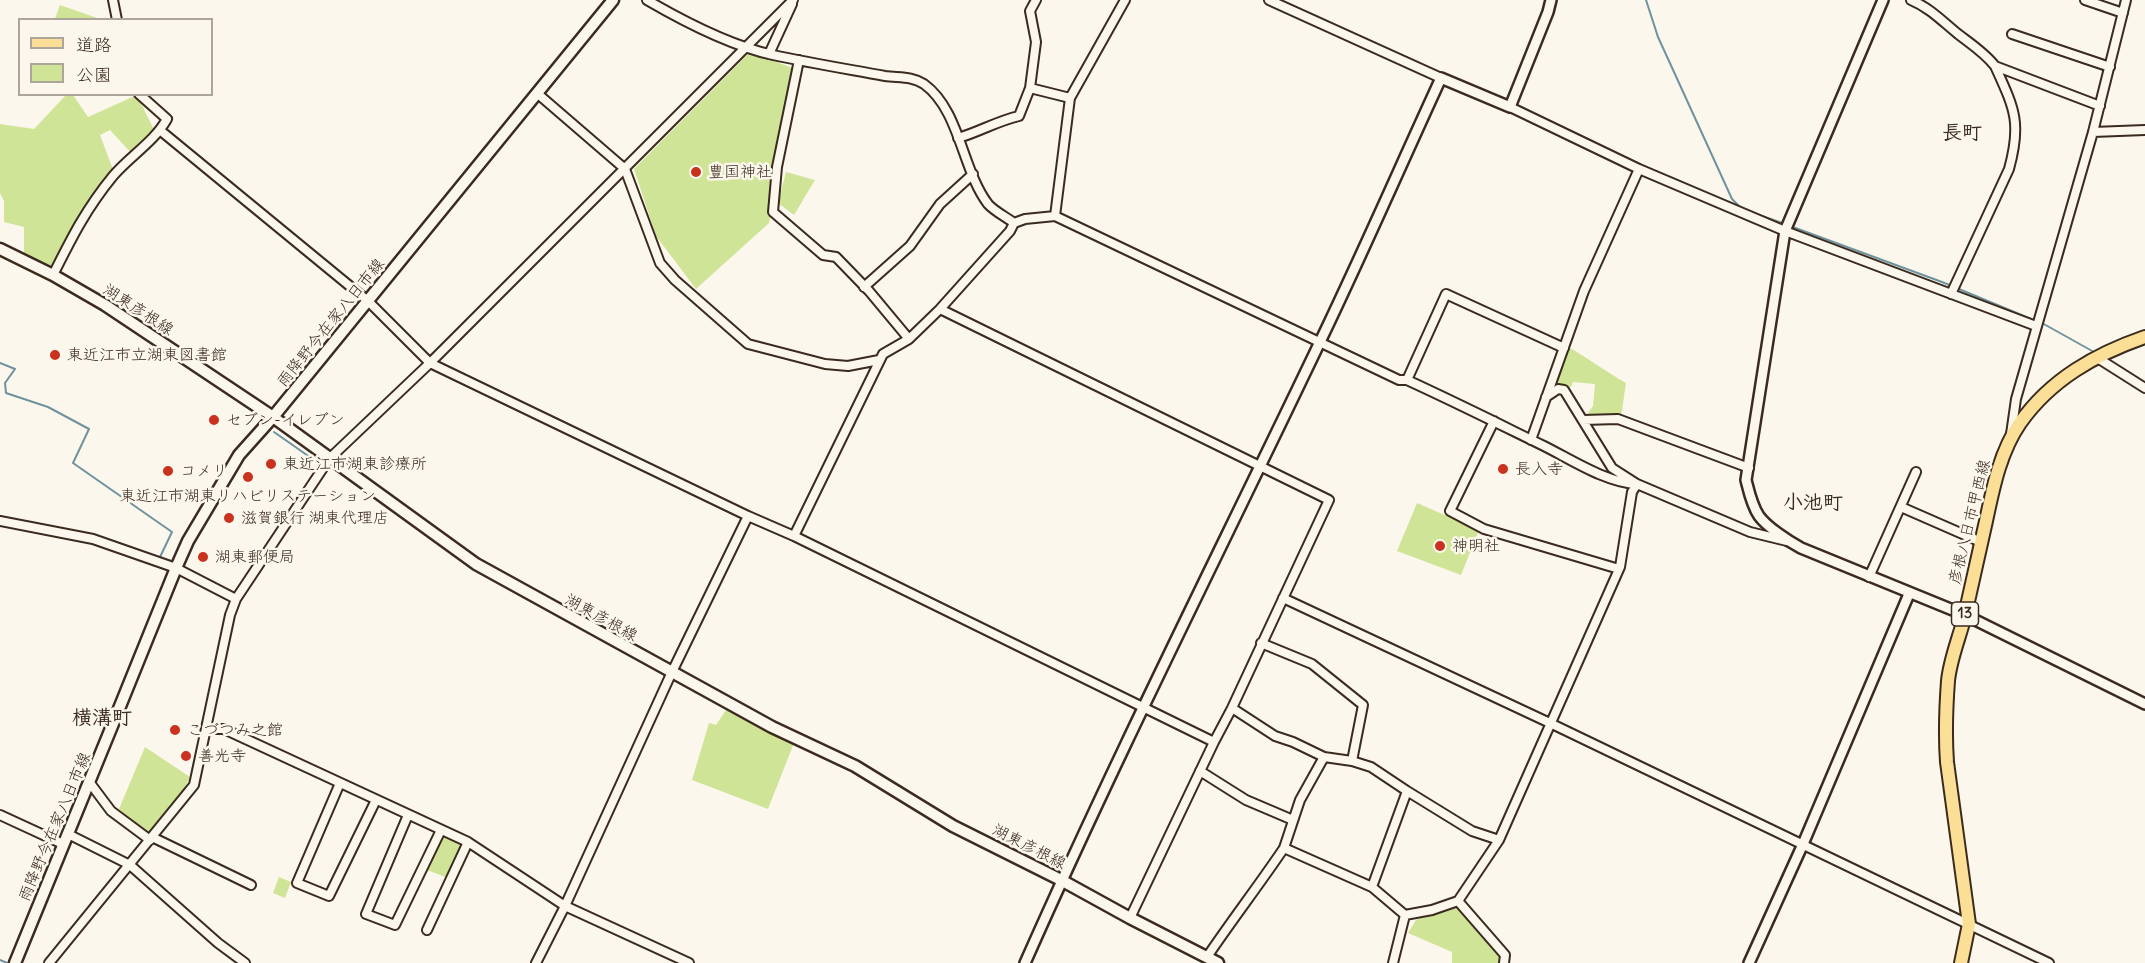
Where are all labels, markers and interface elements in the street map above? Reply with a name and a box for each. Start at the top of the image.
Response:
legend [18,18,213,96]
text: 道路 [76,33,112,56]
text: 公園 [76,63,112,86]
district label: 長町 [1942,121,1982,145]
place label: 豊国神社 [708,162,772,182]
marker: 豊国神社 [689,165,703,179]
street label: 雨降野今在家八日市線 [273,255,389,391]
street label: 湖東彦根線 [99,280,177,340]
place label: 東近江市立湖東図書館 [67,345,227,365]
marker: 東近江市立湖東図書館 [48,348,62,362]
place label: セブン-イレブン [226,410,345,430]
marker: セブン-イレブン [207,413,221,427]
place label: 東近江市湖東診療所 [283,454,427,474]
marker: 東近江市湖東診療所 [264,457,278,471]
street label: 彦根八日市甲西線 [1945,458,1995,586]
place label: 長入寺 [1515,459,1563,479]
place label: コメリ [180,461,228,481]
marker: 長入寺 [1496,462,1510,476]
marker: コメリ [161,464,175,478]
marker: 東近江市湖東リハビリステーション [241,470,255,484]
place label: 東近江市湖東リハビリステーション [120,486,376,506]
district label: 小池町 [1783,491,1843,515]
place label: 滋賀銀行 湖東代理店 [241,508,389,528]
marker: 滋賀銀行 湖東代理店 [222,511,236,525]
place label: 神明社 [1452,536,1500,556]
marker: 神明社 [1433,539,1447,553]
place label: 湖東郵便局 [215,547,295,567]
marker: 湖東郵便局 [196,550,210,564]
street label: 湖東彦根線 [561,590,641,646]
road number: 13 [1952,602,1978,626]
district label: 横溝町 [72,706,132,730]
place label: こづつみ之館 [187,720,283,740]
marker: こづつみ之館 [168,723,182,737]
place label: 善光寺 [198,746,246,766]
marker: 善光寺 [179,749,193,763]
street label: 雨降野今在家八日市線 [15,750,95,904]
street label: 湖東彦根線 [989,820,1069,874]

